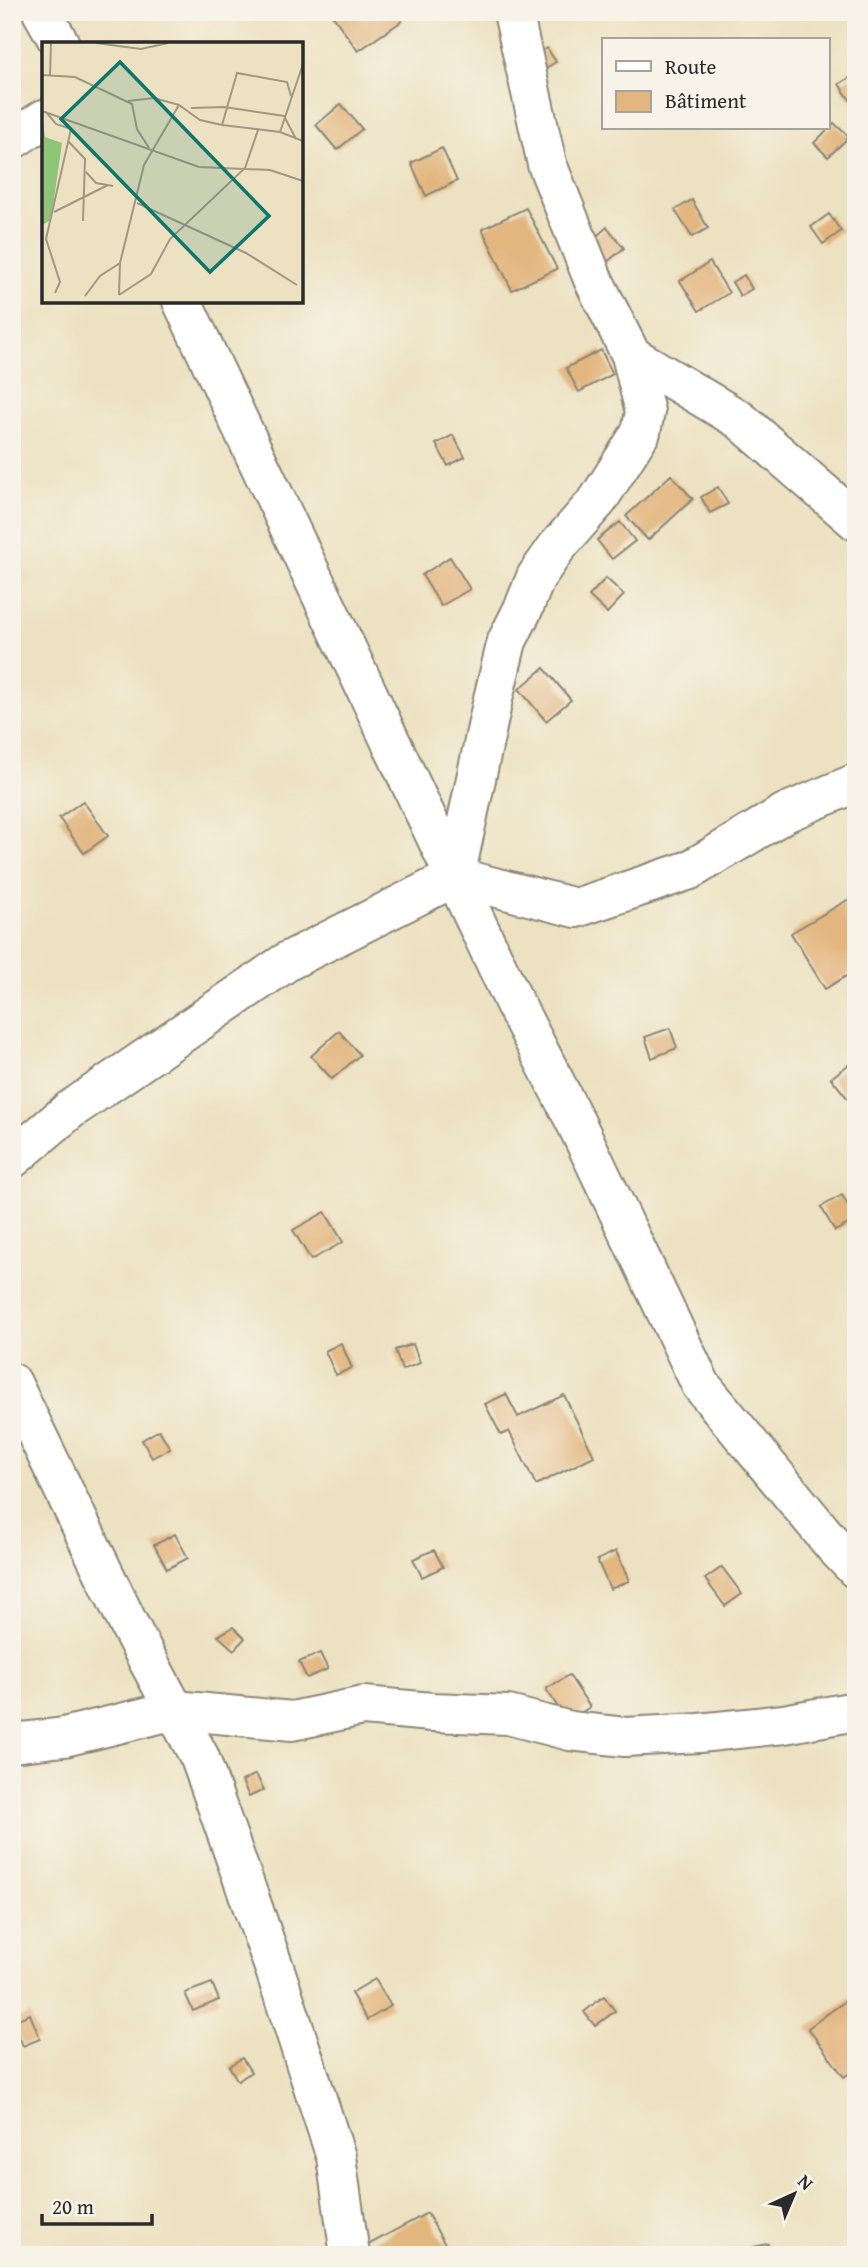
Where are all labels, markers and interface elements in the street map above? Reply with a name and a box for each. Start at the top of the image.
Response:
legend [602,38,830,130]
inset map [42,42,303,303]
text: Route [665,51,717,82]
text: Bâtiment [665,85,747,116]
north arrow [760,2158,830,2228]
text: N [792,2167,820,2196]
scale bar [42,2183,152,2227]
text: 20 m [52,2191,94,2222]

